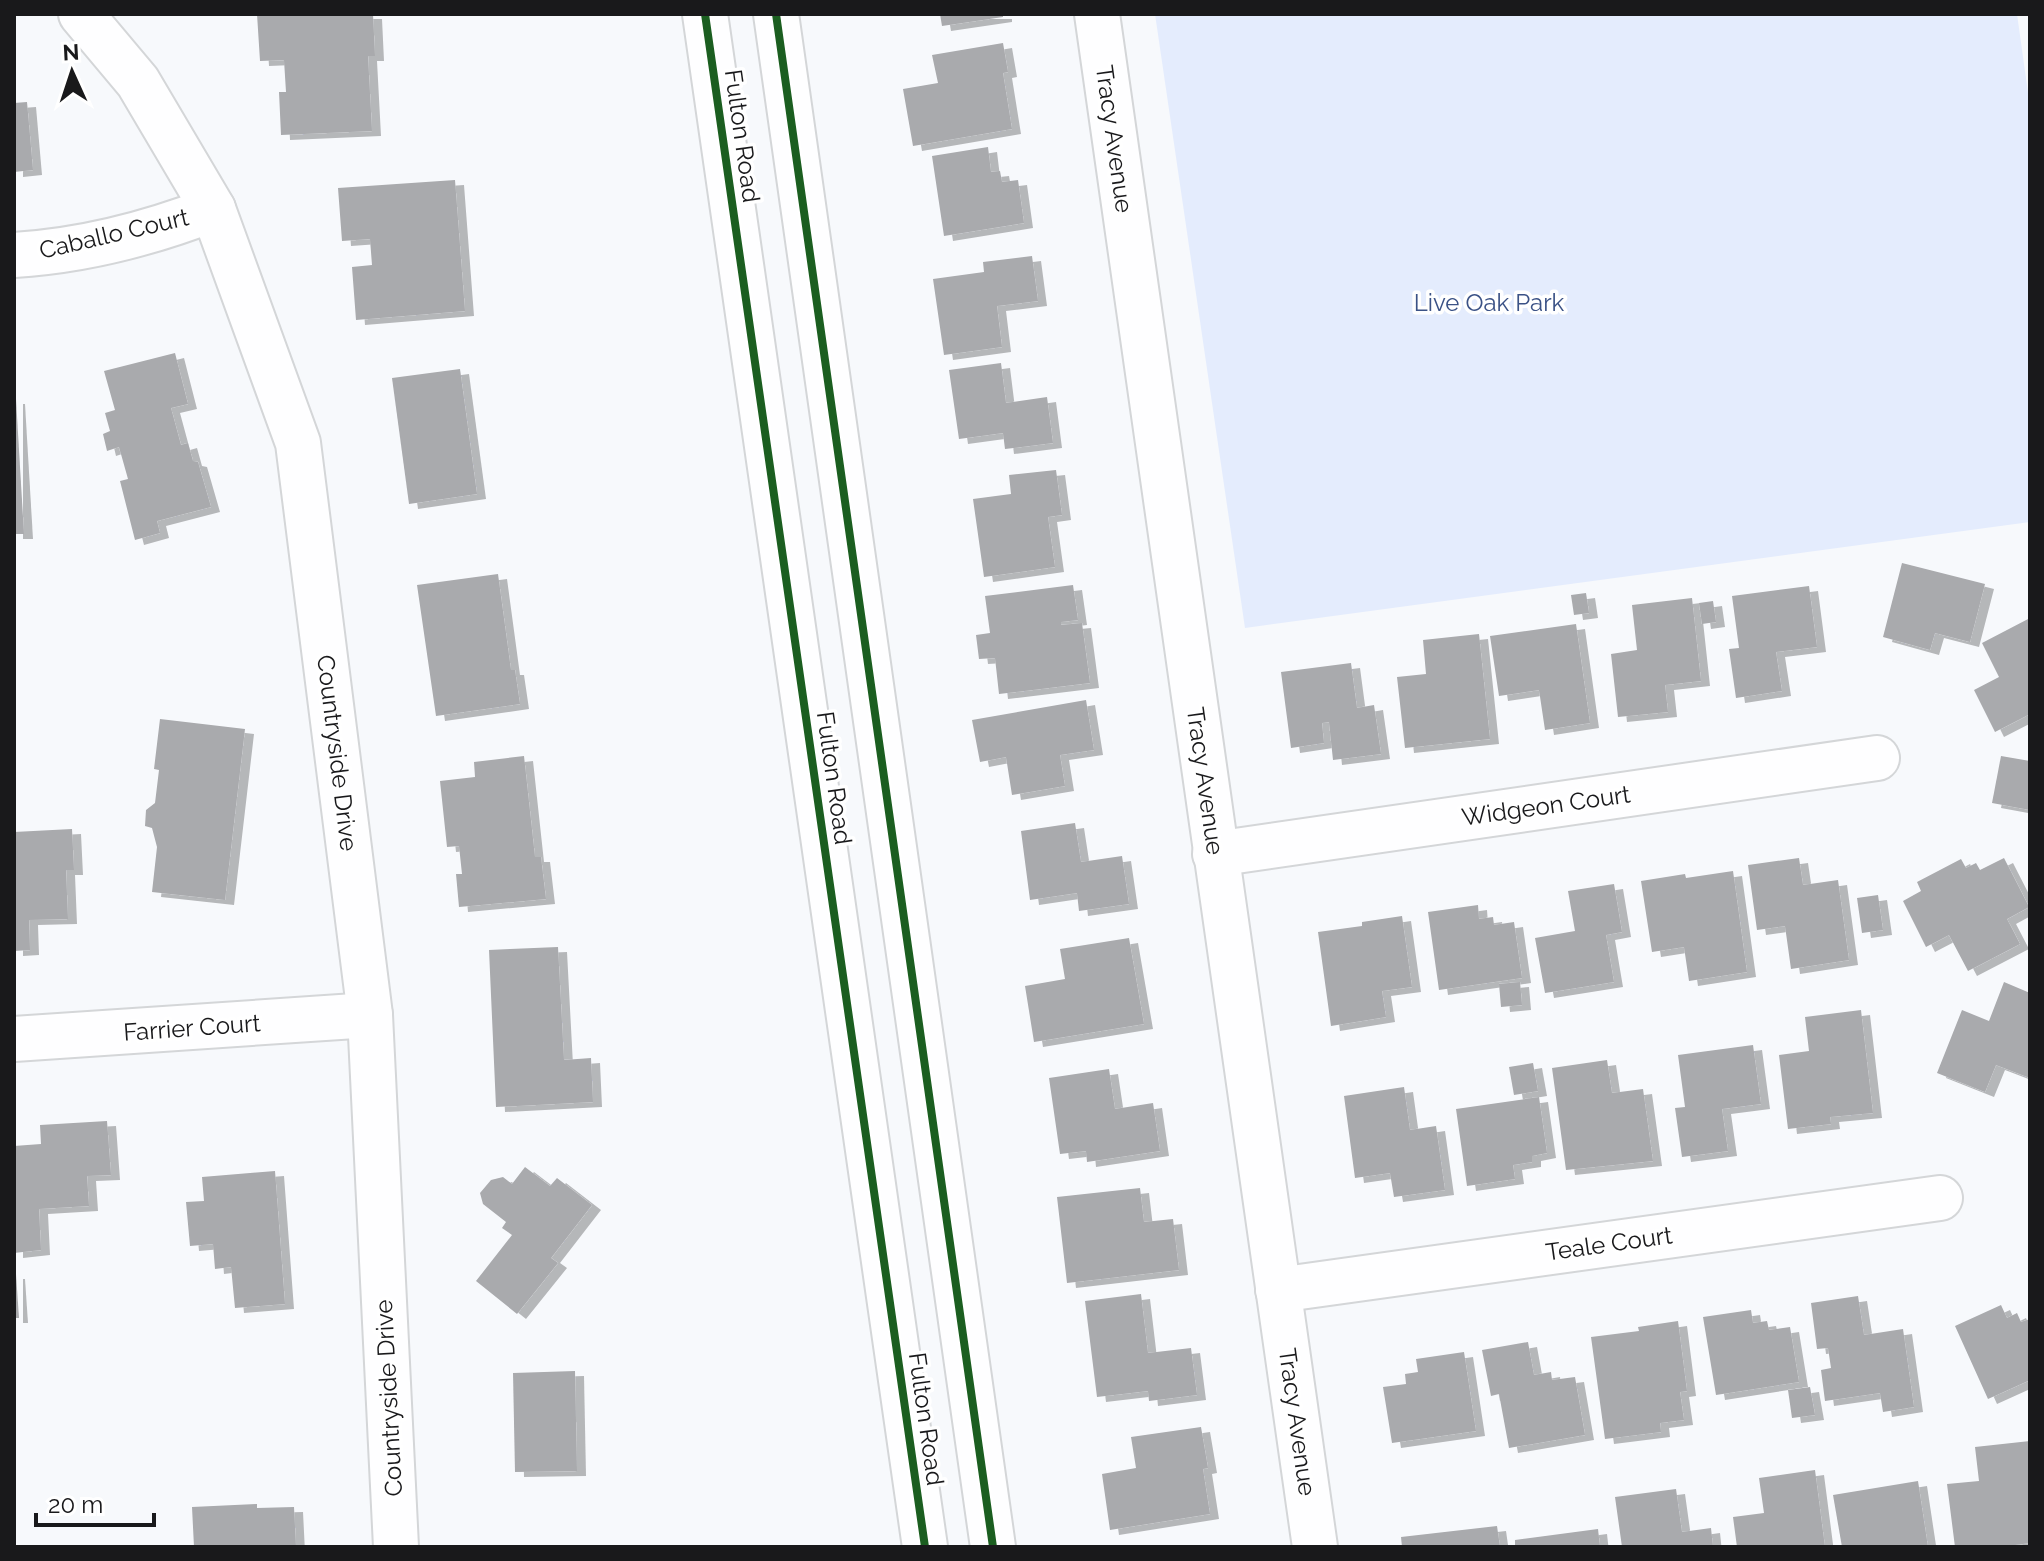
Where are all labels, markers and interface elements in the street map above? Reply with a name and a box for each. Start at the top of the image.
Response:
north arrow [32,32,112,112]
text: N [62,39,80,65]
street label: Tracy Avenue [1090,63,1139,215]
street label: Fulton Road [719,68,766,204]
street label: Caballo Court [36,202,191,265]
park label: Live Oak Park [1414,288,1565,317]
street label: Countryside Drive [311,653,364,853]
street label: Tracy Avenue [1181,705,1230,857]
street label: Fulton Road [811,710,858,846]
street label: Widgeon Court [1460,779,1632,832]
street label: Farrier Court [122,1008,261,1047]
street label: Teale Court [1544,1220,1674,1267]
street label: Countryside Drive [369,1299,408,1497]
street label: Tracy Avenue [1273,1346,1322,1498]
street label: Fulton Road [903,1351,950,1487]
scale bar [36,1477,154,1527]
text: 20 m [48,1490,103,1519]

